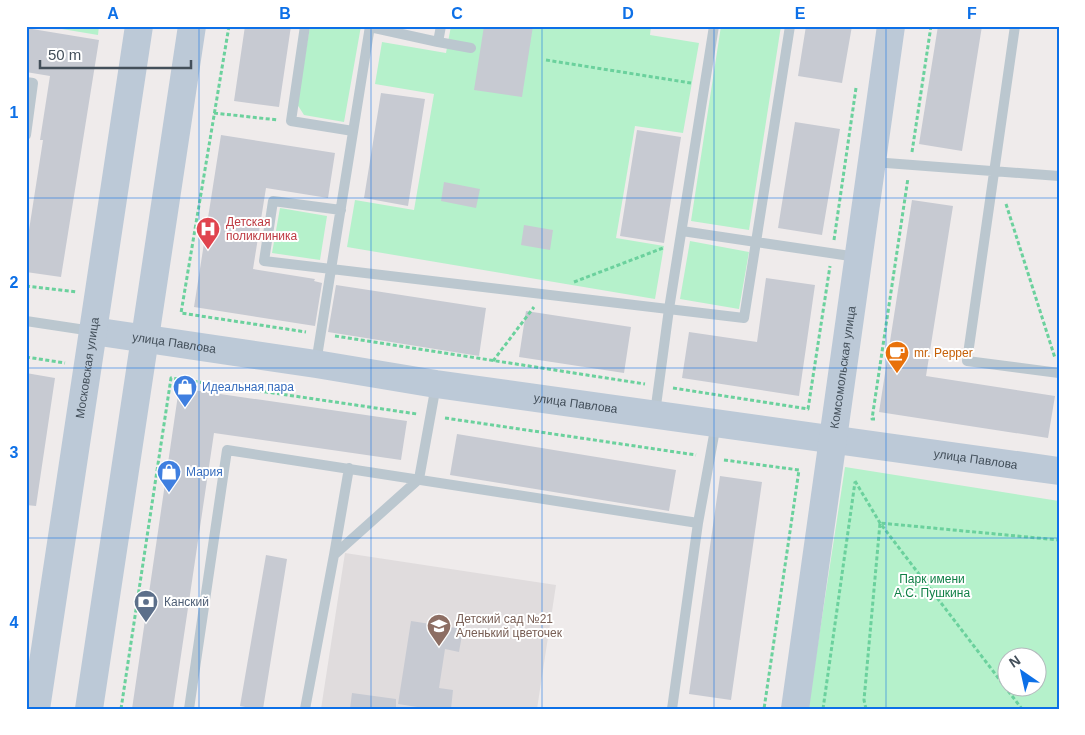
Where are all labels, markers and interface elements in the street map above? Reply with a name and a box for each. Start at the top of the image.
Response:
text: A [107,5,119,22]
text: B [279,5,291,22]
text: C [451,5,463,22]
text: D [622,5,634,22]
text: E [795,5,806,22]
text: F [967,5,977,22]
scale bar [40,38,191,70]
text: 50 m [48,46,81,63]
text: 1 [10,104,19,121]
place label: Детская поликлиника [226,215,298,243]
hospital icon: Детская поликлиника [195,216,221,250]
text: 2 [10,274,19,291]
street label: Комсомольская улица [827,305,859,430]
street label: Московская улица [73,316,102,419]
street label: улица Павлова [131,330,217,356]
cafe icon: mr. Pepper [884,340,910,374]
place label: mr. Pepper [914,346,973,360]
shop icon: Идеальная пара [172,374,198,408]
place label: Идеальная пара [202,380,294,394]
street label: улица Павлова [533,391,619,416]
text: 3 [10,444,19,461]
street label: улица Павлова [933,447,1019,472]
shop icon: Мария [156,459,182,493]
place label: Мария [186,465,223,479]
park label: Парк имени А.С. Пушкина [894,572,970,600]
bank icon: Канский [133,589,159,623]
place label: Канский [164,595,209,609]
place label: Детский сад №21 Аленький цветочек [456,612,563,640]
school or university icon: Детский сад №21 Аленький цветочек [426,613,452,647]
text: 4 [10,614,19,631]
north arrow [998,648,1048,698]
text: N [1006,652,1023,671]

